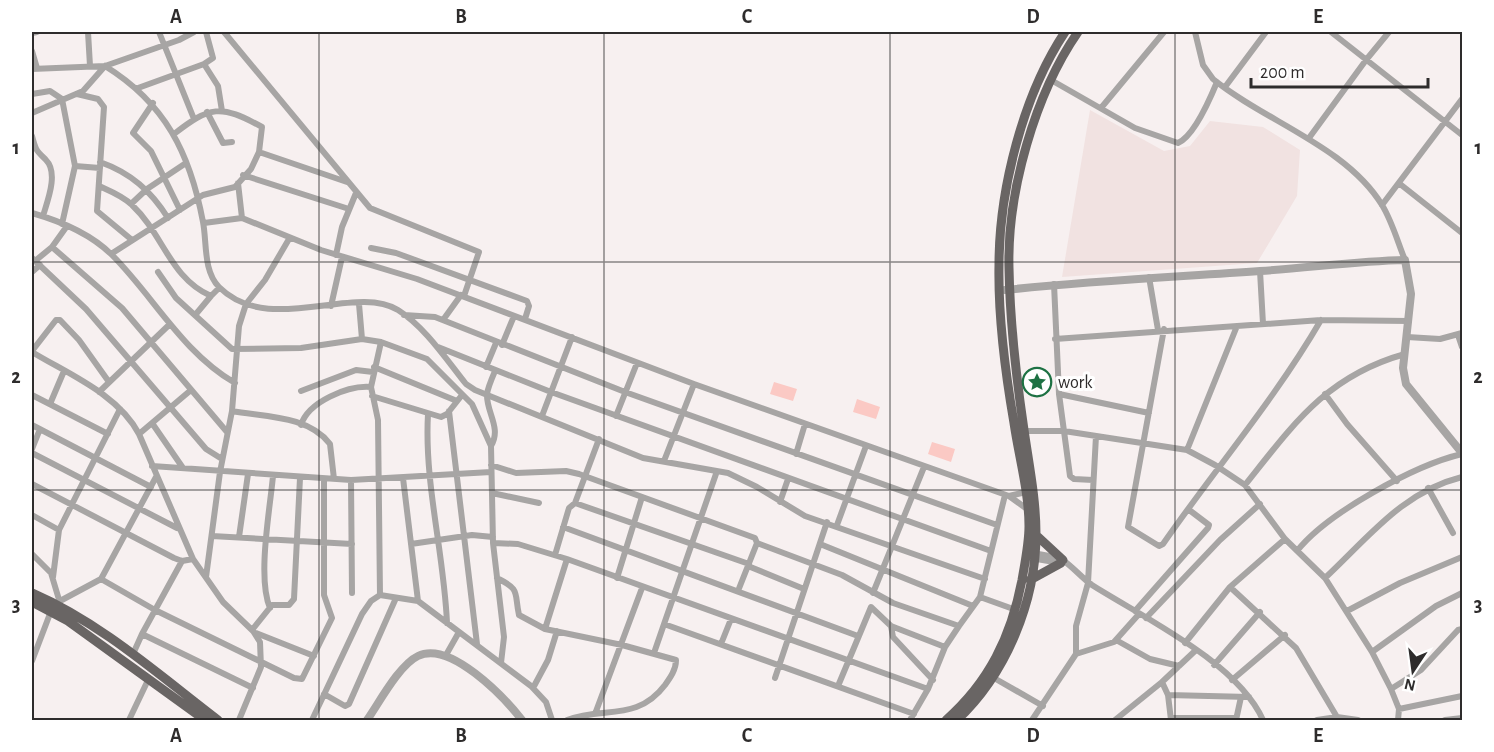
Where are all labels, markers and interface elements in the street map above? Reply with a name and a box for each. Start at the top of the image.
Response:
text: A [170,7,182,27]
text: B [455,7,467,27]
text: C [742,7,753,27]
text: D [1026,7,1040,27]
text: E [1313,7,1323,27]
scale bar [1251,51,1428,89]
text: 200 m [1260,64,1305,82]
text: 1 [12,138,20,158]
text: 1 [1474,138,1482,158]
place icon: work [1021,366,1053,398]
text: 2 [11,367,21,387]
text: 2 [1473,367,1483,387]
place label: work [1058,374,1093,392]
text: 3 [12,595,20,615]
text: 3 [1474,595,1482,615]
north arrow [1383,641,1443,701]
text: N [1403,676,1417,694]
text: A [170,726,182,746]
text: B [455,726,467,746]
text: C [742,726,753,746]
text: D [1026,726,1040,746]
text: E [1313,726,1323,746]

